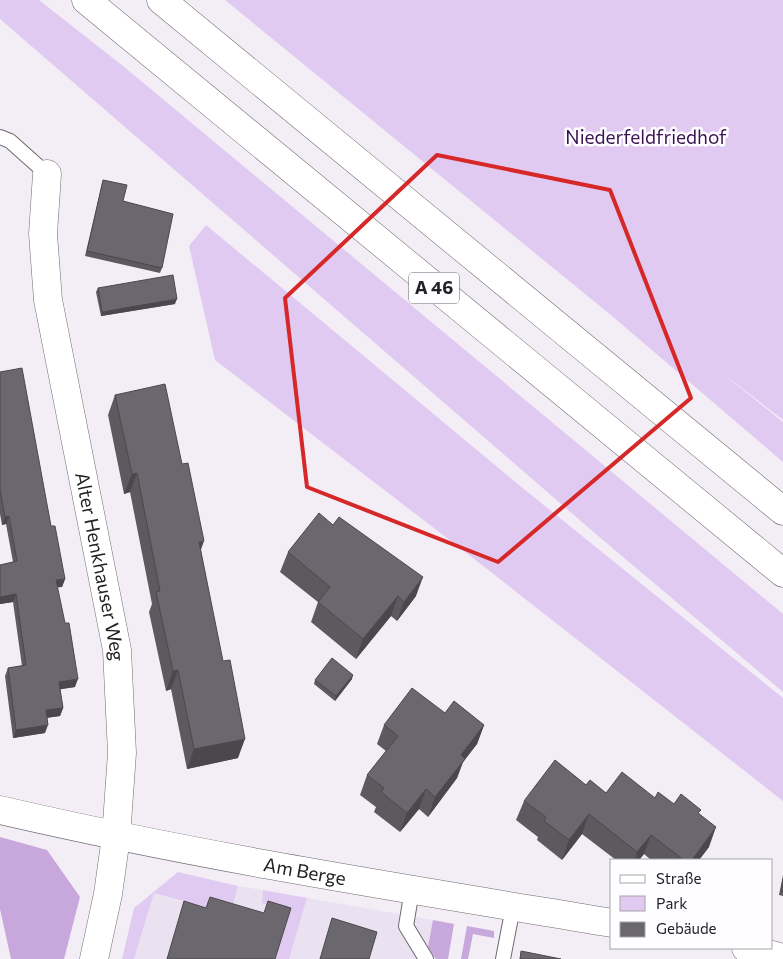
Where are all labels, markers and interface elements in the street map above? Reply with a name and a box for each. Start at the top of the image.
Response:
park label: Niederfeldfriedhof [565,125,727,148]
road number: A 46 [409,272,459,304]
street label: Alter Henkhauser Weg [71,470,130,662]
street label: Am Berge [262,852,348,889]
legend [610,859,773,949]
text: Straße [656,869,702,887]
text: Park [656,894,687,912]
text: Gebäude [656,919,717,937]

